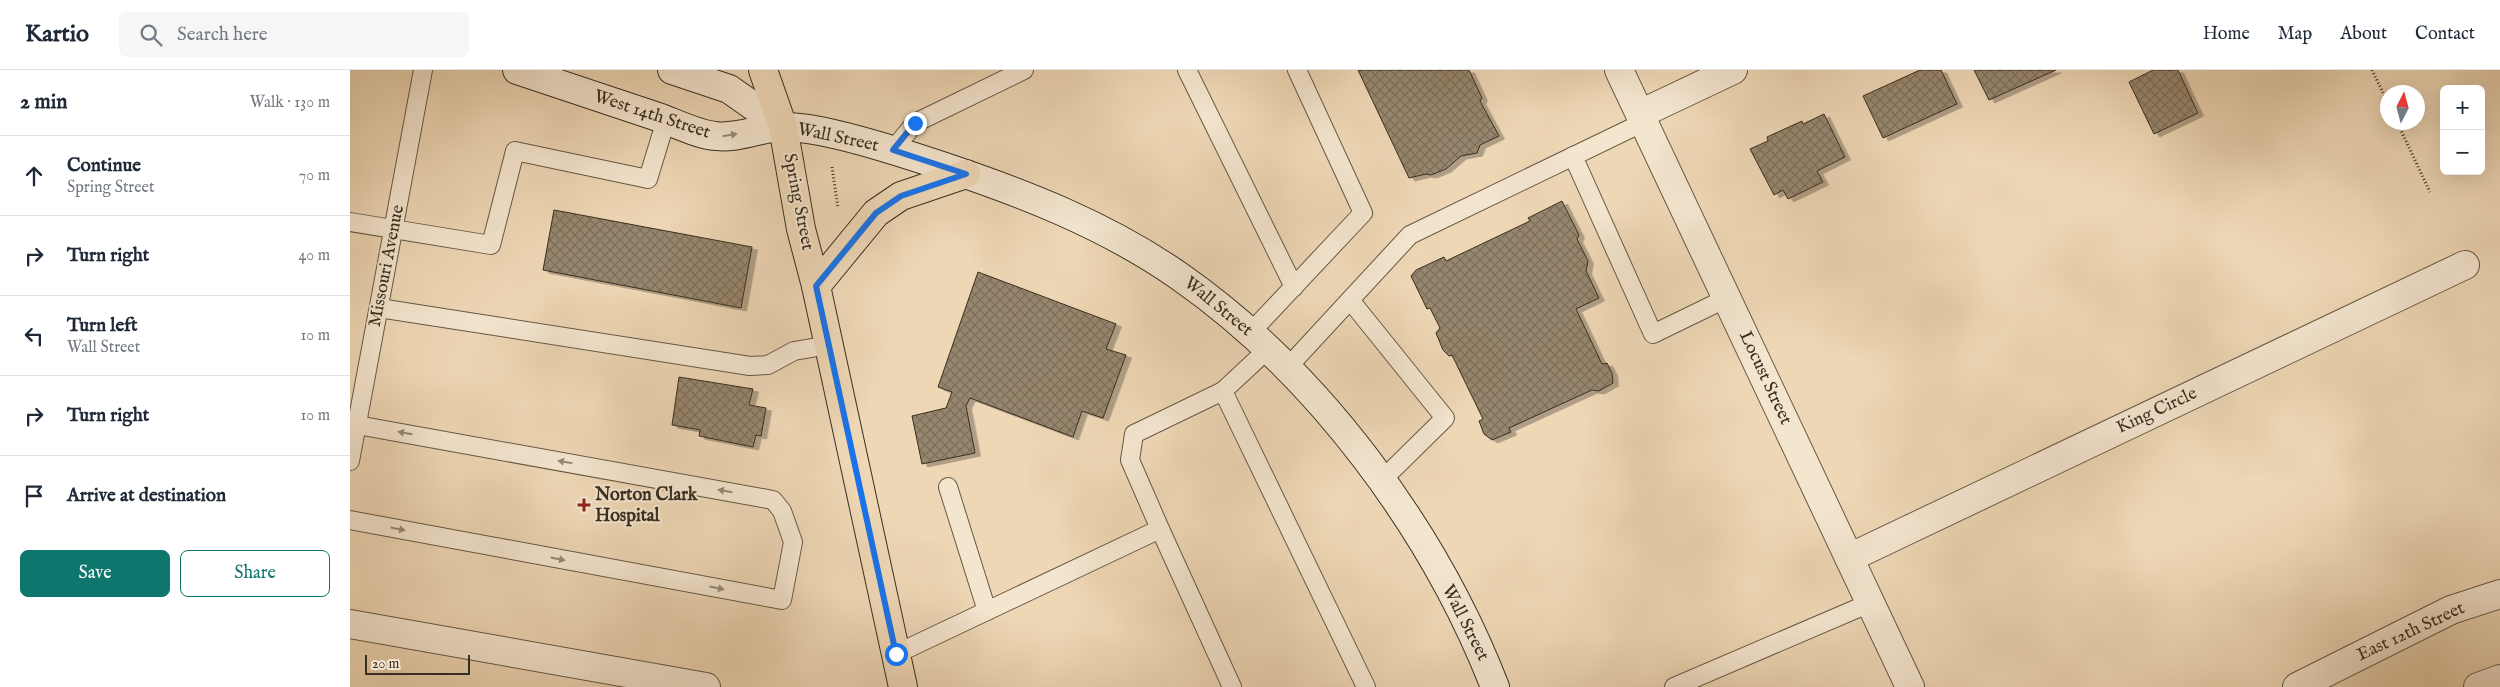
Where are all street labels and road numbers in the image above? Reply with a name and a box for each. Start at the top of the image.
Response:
street label: West 14th Street [591,85,713,145]
street label: Wall Street [795,118,881,158]
street label: Spring Street [777,152,819,252]
street label: Missouri Avenue [364,203,410,329]
street label: Wall Street [1179,272,1257,342]
street label: Locust Street [1733,327,1797,429]
street label: King Circle [2113,382,2201,440]
street label: Wall Street [1436,581,1494,665]
street label: East 12th Street [2353,597,2469,667]

